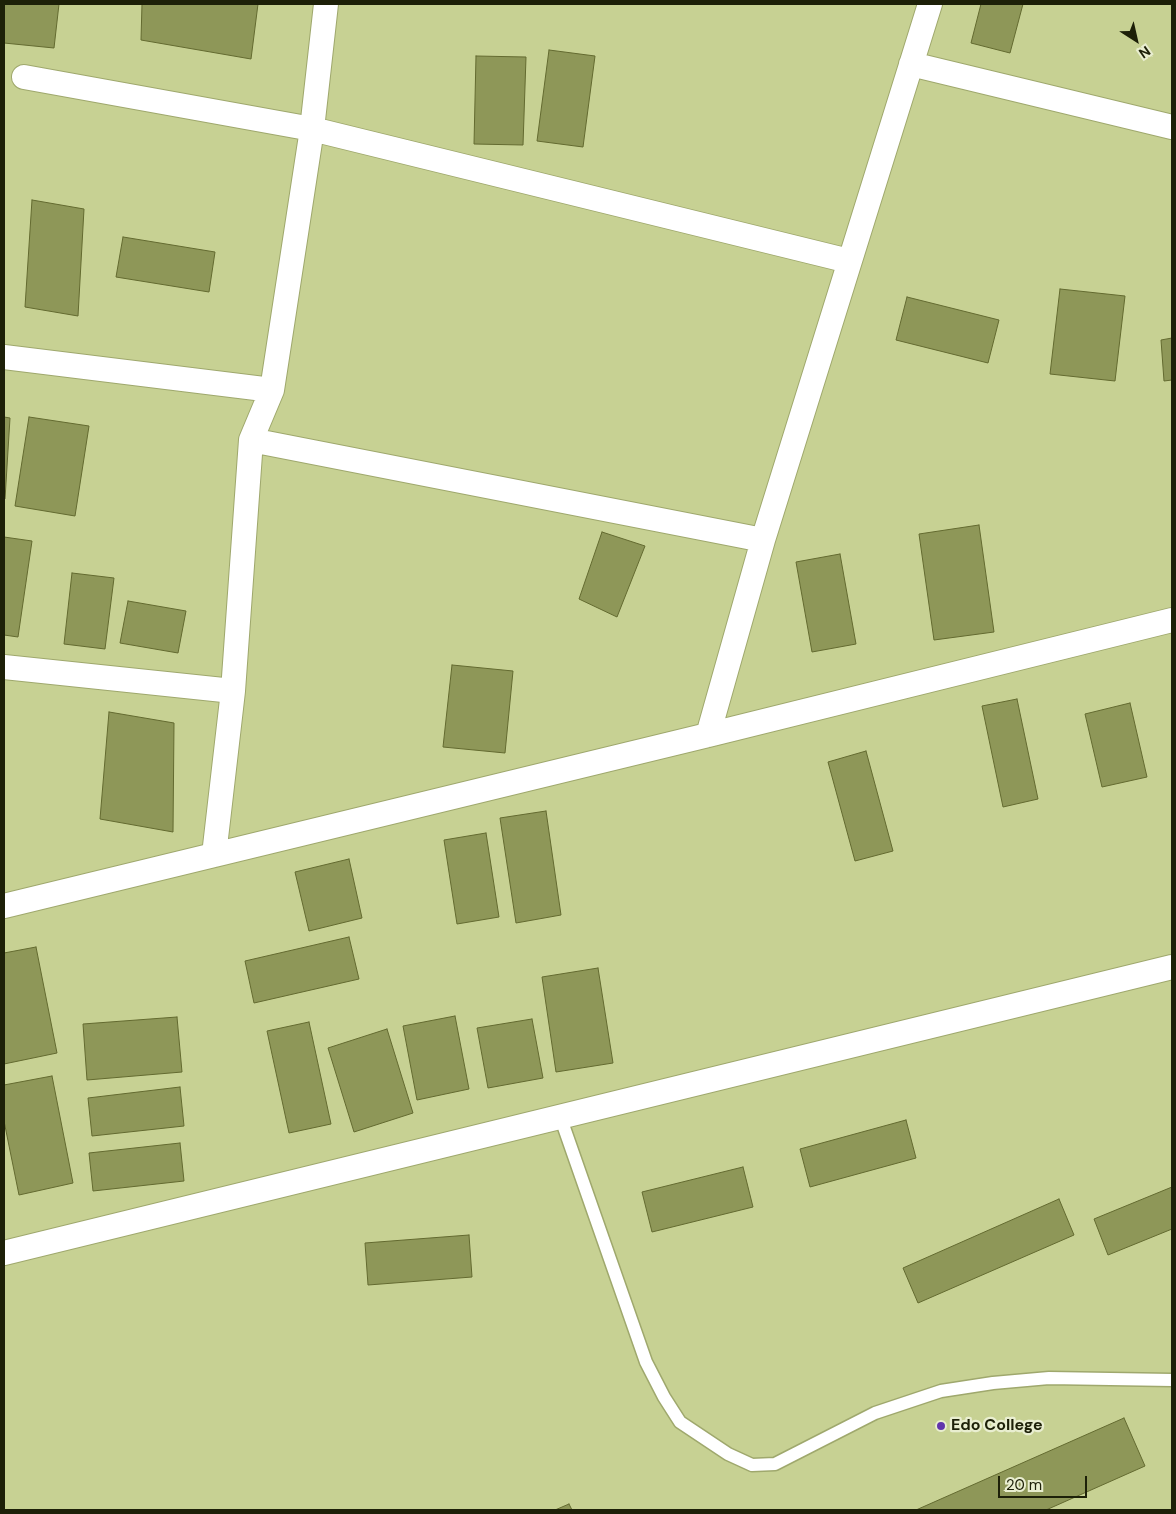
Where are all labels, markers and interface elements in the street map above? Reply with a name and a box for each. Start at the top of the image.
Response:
north arrow [1111,15,1161,65]
text: N [1135,42,1154,63]
place label: Edo College [951,1416,1043,1436]
marker: Edo College [935,1420,947,1432]
scale bar [1001,1466,1090,1498]
text: 20 m [1006,1475,1042,1495]

